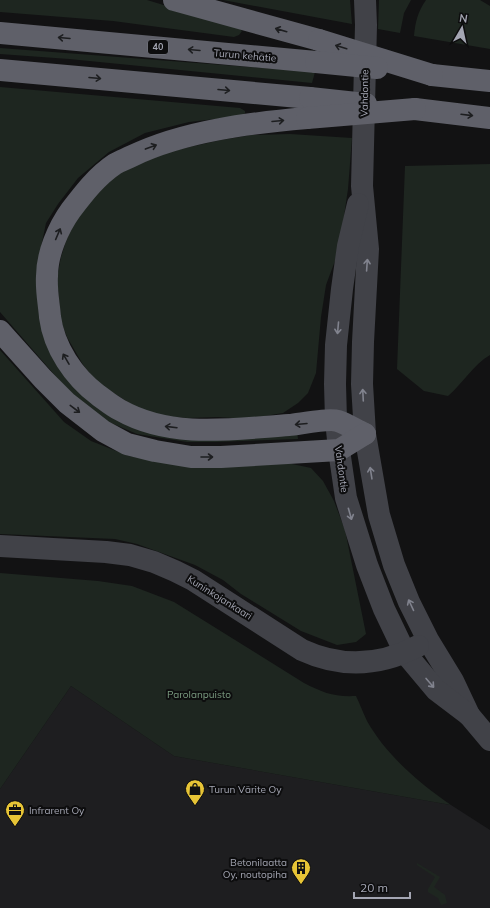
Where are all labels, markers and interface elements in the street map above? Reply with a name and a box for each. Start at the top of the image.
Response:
north arrow [442,8,482,48]
text: N [458,11,469,26]
one-way arrow [275,26,288,33]
one-way arrow [58,35,71,42]
road number: 40 [148,40,168,54]
one-way arrow [335,43,348,50]
street label: Turun kehätie [213,46,277,65]
one-way arrow [188,47,201,54]
street label: Vahdontie [358,69,371,117]
one-way arrow [88,74,101,82]
one-way arrow [217,86,230,93]
one-way arrow [460,111,473,119]
one-way arrow [271,117,284,124]
one-way arrow [145,143,157,151]
one-way arrow [55,229,63,241]
one-way arrow [363,259,370,272]
one-way arrow [334,321,341,334]
one-way arrow [61,353,69,365]
one-way arrow [359,389,366,402]
one-way arrow [70,405,81,414]
one-way arrow [295,420,308,427]
one-way arrow [165,423,178,431]
street label: Vahdontie [332,445,351,493]
one-way arrow [200,453,213,461]
one-way arrow [367,467,375,480]
one-way arrow [347,507,354,520]
street label: Kuninkojankaari [185,572,255,623]
one-way arrow [407,599,414,611]
one-way arrow [425,678,434,688]
park label: Parolanpuisto [167,688,231,701]
shop icon: Turun Värite Oy [184,778,206,806]
place label: Turun Värite Oy [209,783,282,796]
office icon: Infrarent Oy [4,799,26,827]
place label: Infrarent Oy [29,804,85,817]
place label: Betonilaatta Oy, noutopiha [223,856,287,881]
building icon: Betonilaatta Oy, noutopiha [290,857,312,885]
scale bar [354,874,410,900]
text: 20 m [360,880,388,895]

